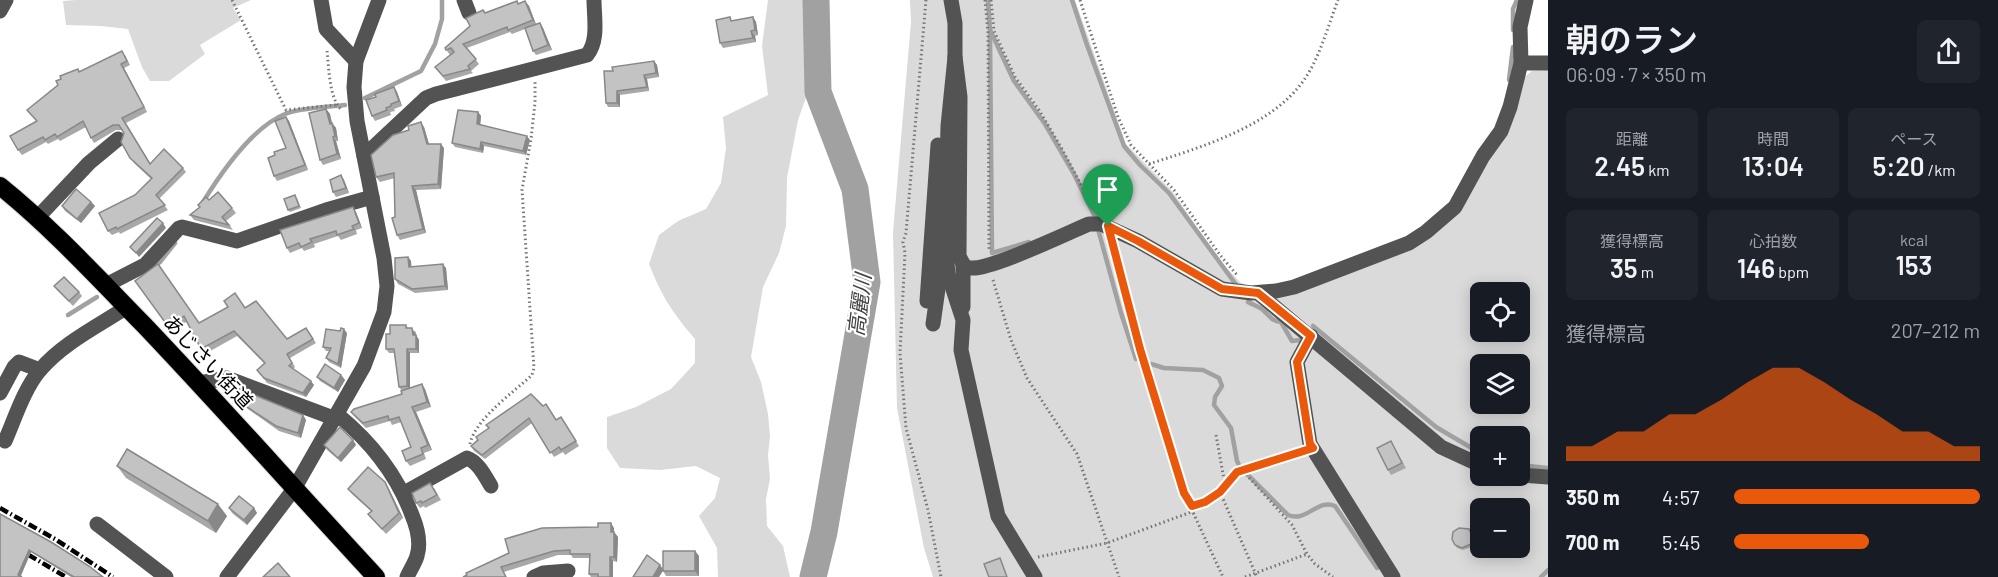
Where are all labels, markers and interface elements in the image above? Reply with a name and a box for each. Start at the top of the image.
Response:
text: 朝のラン [1566,19,1698,59]
button: share [1917,20,1980,83]
text: 06:09 · 7 × 350 m [1566,62,1707,86]
text: 距離 [1616,129,1648,148]
text: 時間 [1757,129,1789,148]
text: ペース [1890,129,1938,148]
text: 2.45 [1595,150,1645,181]
text: 13:04 [1742,150,1804,181]
text: 5:20 [1873,150,1925,181]
text: km [1645,160,1669,179]
text: /km [1925,160,1955,179]
pin [1082,164,1133,226]
icon: arrive [1091,173,1124,206]
text: kcal [1900,230,1928,249]
text: 獲得標高 [1600,231,1664,250]
text: 心拍数 [1749,231,1797,250]
text: 153 [1896,249,1932,280]
text: 35 [1610,252,1638,283]
text: 146 [1737,252,1775,283]
text: m [1638,262,1654,281]
text: bpm [1775,262,1809,281]
water label: 高麗川 [842,270,875,338]
map controls [1470,282,1530,558]
button: locate [1470,282,1530,342]
street label: あじさい街道 [159,309,258,413]
text: 207–212 m [1891,318,1980,342]
text: 獲得標高 [1566,321,1646,345]
button: layers [1470,354,1530,414]
button: + [1470,426,1530,486]
text: 350 m [1566,485,1620,509]
text: 4:57 [1662,485,1700,509]
button: − [1470,498,1530,558]
text: 700 m [1566,530,1619,554]
text: 5:45 [1662,530,1700,554]

